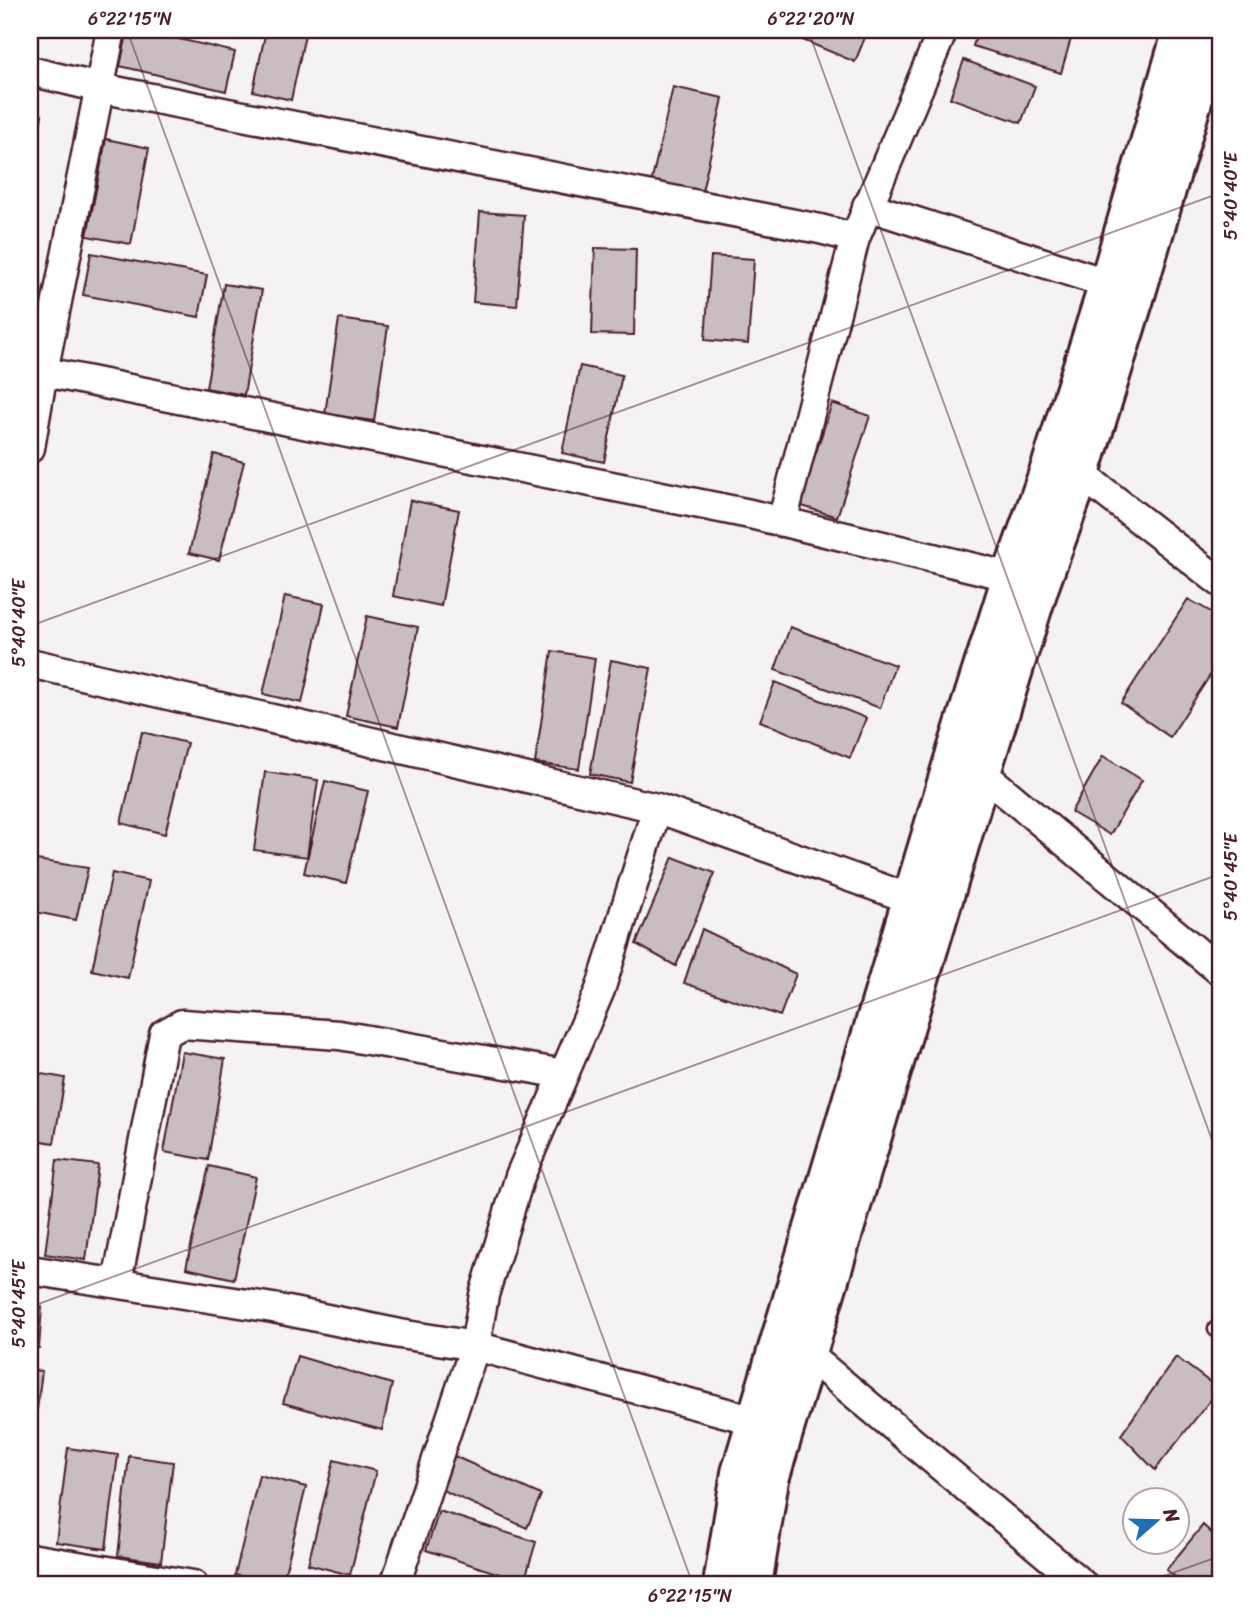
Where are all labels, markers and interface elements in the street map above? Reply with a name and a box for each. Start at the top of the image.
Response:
text: 6°22'15"N [88,3,173,35]
text: 6°22'20"N [767,3,855,35]
text: 5°40'40"E [1215,151,1247,240]
text: 5°40'40"E [3,578,35,667]
text: 5°40'45"E [1215,832,1247,921]
text: 5°40'45"E [3,1259,35,1348]
north arrow [1120,1486,1190,1556]
text: N [1153,1503,1190,1528]
text: 6°22'15"N [648,1580,733,1612]

